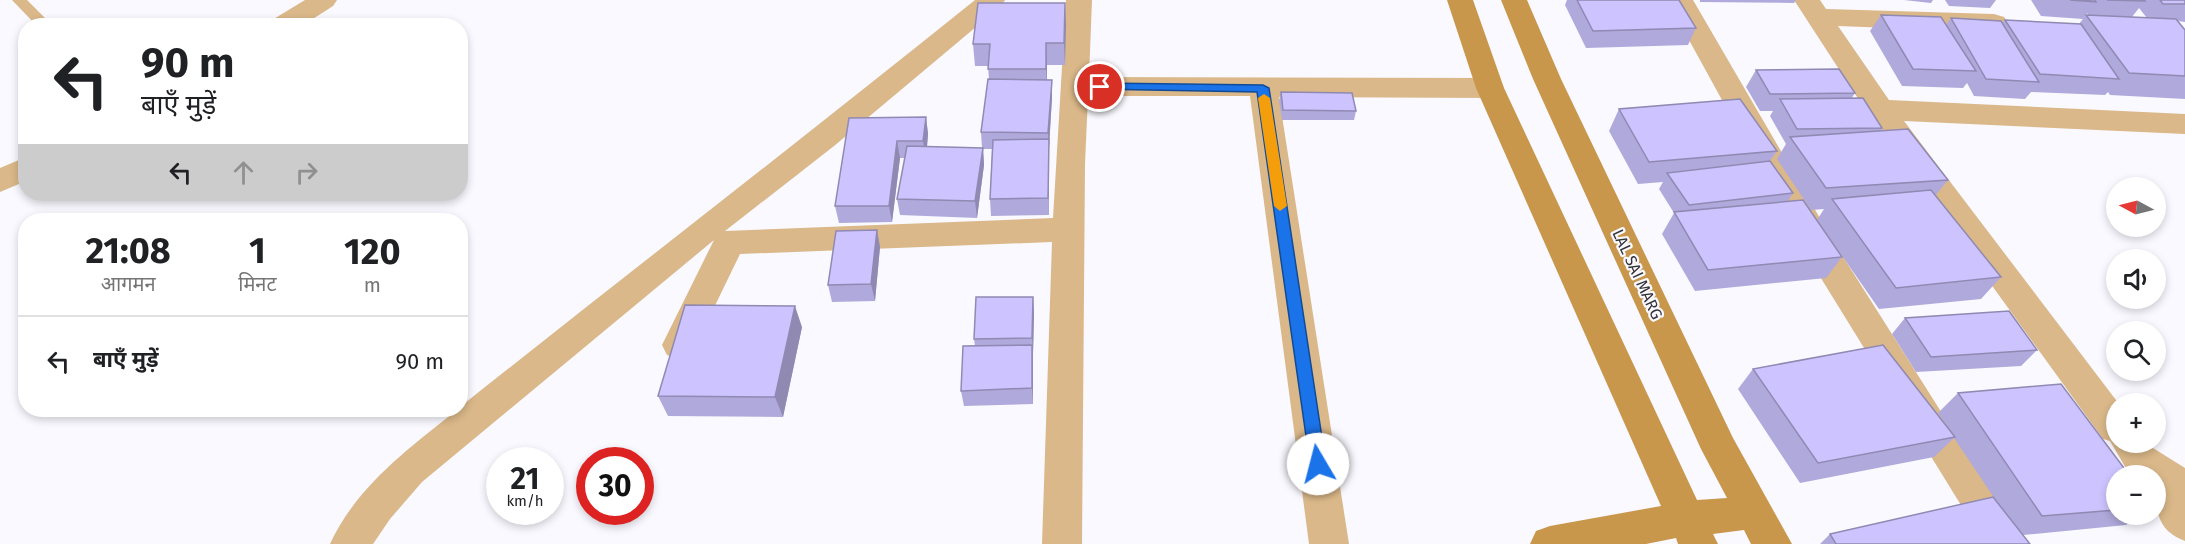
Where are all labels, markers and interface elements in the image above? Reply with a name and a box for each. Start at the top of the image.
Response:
text: 90 m [141,38,235,88]
icon: left [42,42,120,120]
pin [1074,61,1125,112]
icon: arrive [1083,70,1116,103]
text: बाएँ मुड़ें [141,89,216,121]
icon: left [164,156,197,189]
icon: ahead [227,156,260,189]
icon: right [290,156,323,189]
north arrow [2106,177,2166,237]
map controls [2106,177,2166,525]
street label: LAL SAI MARG [1608,226,1667,322]
text: 21:08 [86,229,171,273]
text: 1 [249,229,266,273]
text: 120 [344,230,400,274]
button: sound [2106,249,2166,309]
text: आगमन [101,272,155,296]
text: मिनट [238,272,277,296]
text: m [364,273,381,297]
button: search [2106,321,2166,381]
icon: left [42,345,75,378]
text: बाएँ मुड़ें [93,346,159,373]
text: 90 m [395,348,444,375]
button: + [2106,393,2166,453]
position arrow [1286,432,1350,496]
speed limit sign: 30 [576,447,654,525]
text: 21 [511,461,539,497]
button: − [2106,465,2166,525]
text: km/h [506,492,544,510]

